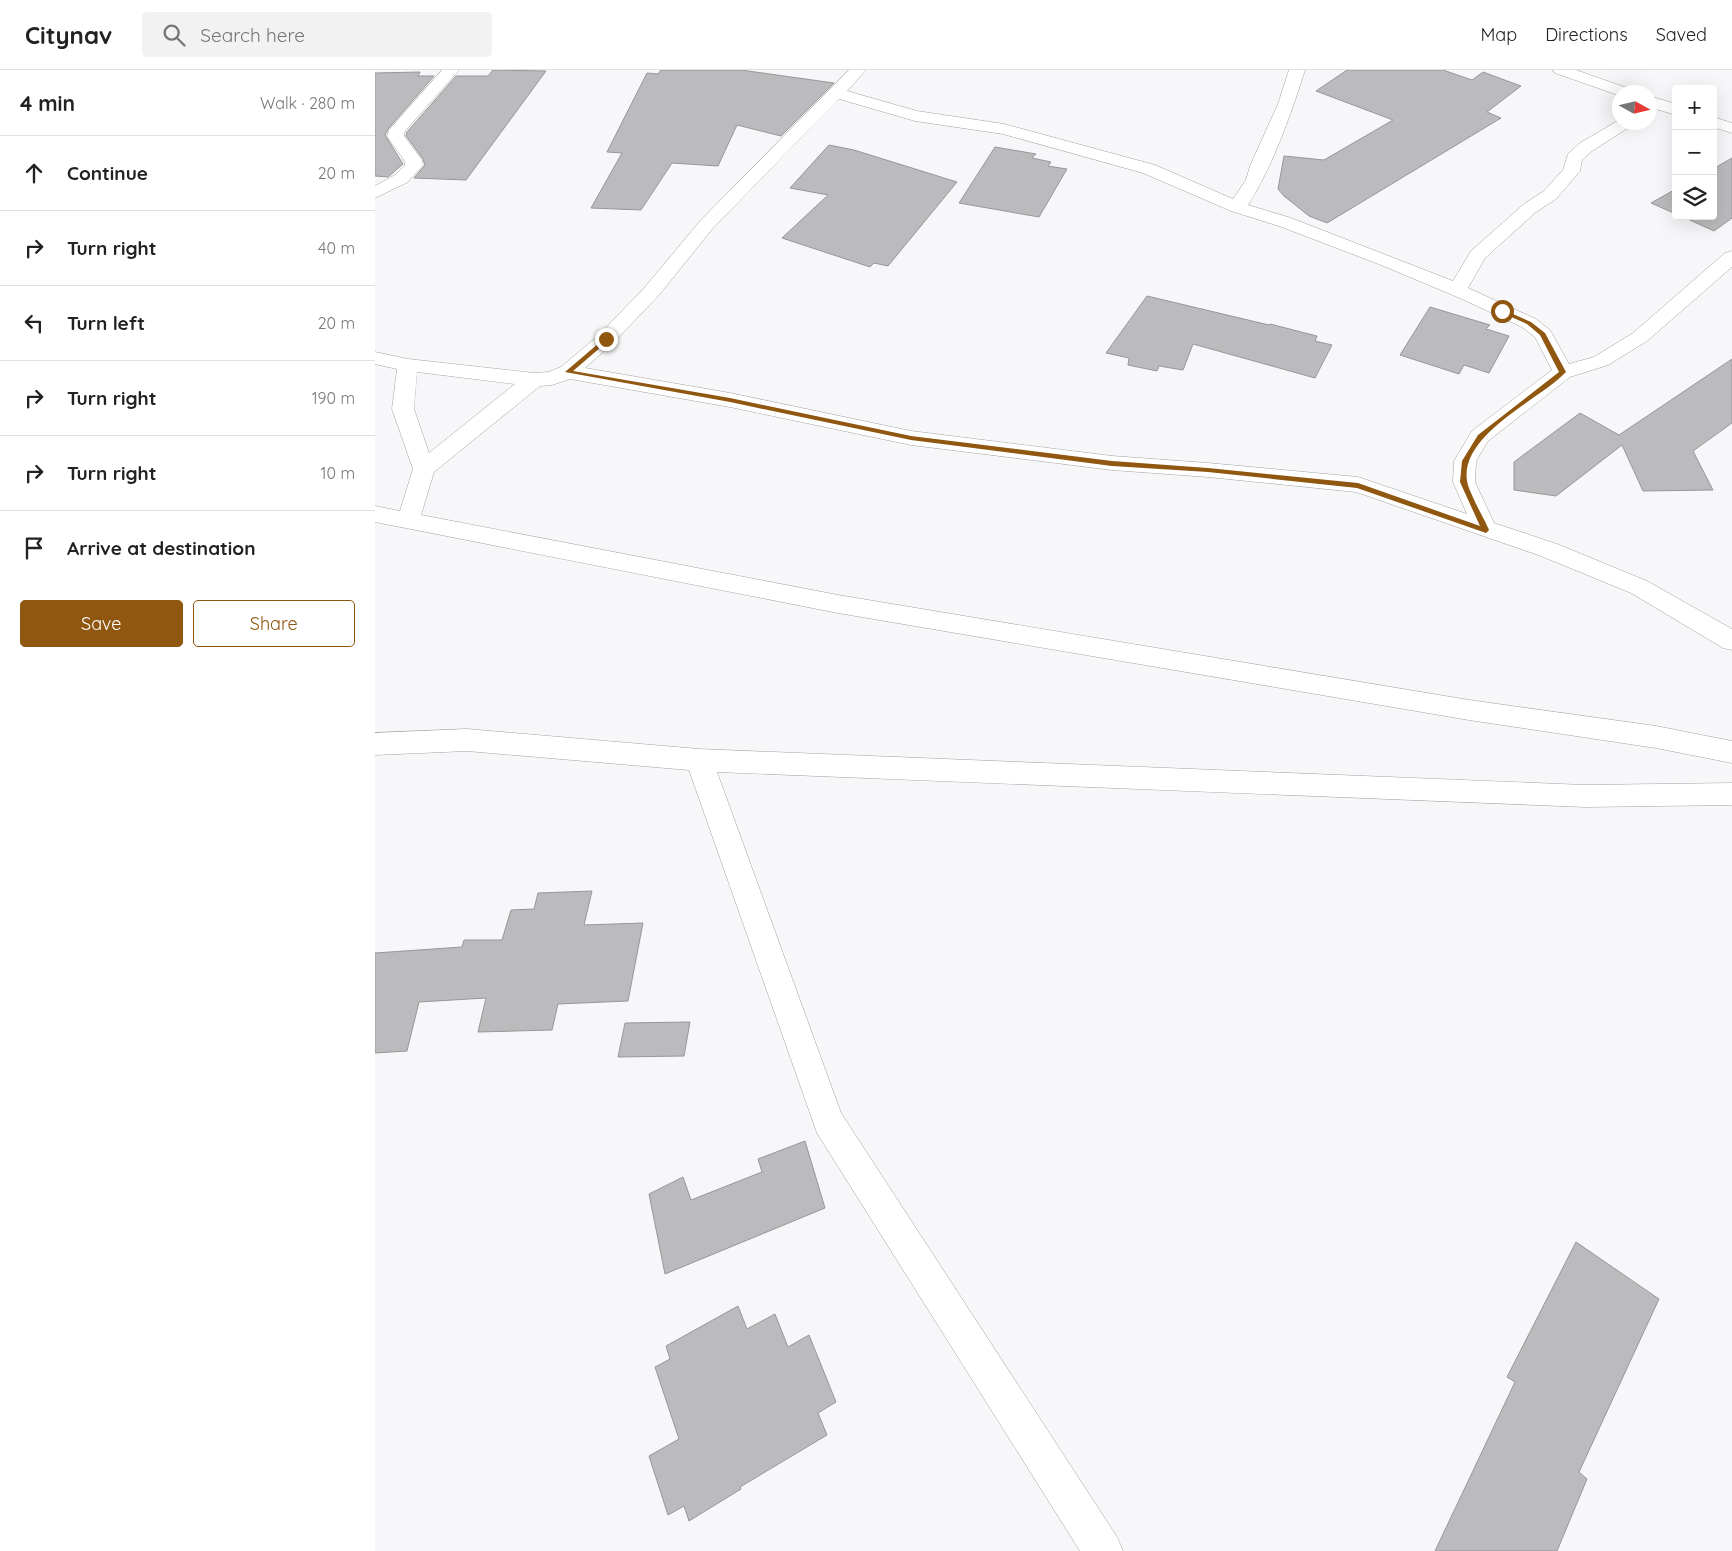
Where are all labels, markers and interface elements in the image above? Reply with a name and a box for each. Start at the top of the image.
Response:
search box [142,12,492,57]
text: Citynav [25,20,112,50]
icon: search [160,21,188,49]
text: Search here [200,23,305,47]
text: Map [1480,23,1517,46]
text: Directions [1545,23,1628,46]
text: Saved [1656,23,1707,46]
north arrow [1612,85,1657,130]
map controls [1672,85,1717,220]
button: + [1672,85,1717,130]
text: 4 min [20,90,75,116]
text: Walk · 280 m [260,93,355,113]
button: − [1672,130,1717,175]
icon: ahead [20,159,48,187]
text: Continue [67,161,148,185]
text: 20 m [318,163,355,183]
button: layers [1672,175,1717,220]
icon: right [20,234,48,262]
text: Turn right [67,236,156,260]
text: 40 m [318,238,355,258]
route start [1491,300,1514,323]
icon: left [20,309,48,337]
text: Turn left [67,311,145,335]
text: 20 m [318,313,355,333]
route end [595,328,618,351]
icon: right [20,384,48,412]
text: Turn right [67,386,156,410]
text: 190 m [312,388,355,408]
icon: right [20,459,48,487]
text: Turn right [67,461,156,485]
text: 10 m [321,463,355,483]
icon: arrive [20,534,48,562]
text: Arrive at destination [67,536,256,560]
button: Save [20,600,183,647]
button: Share [193,600,355,647]

